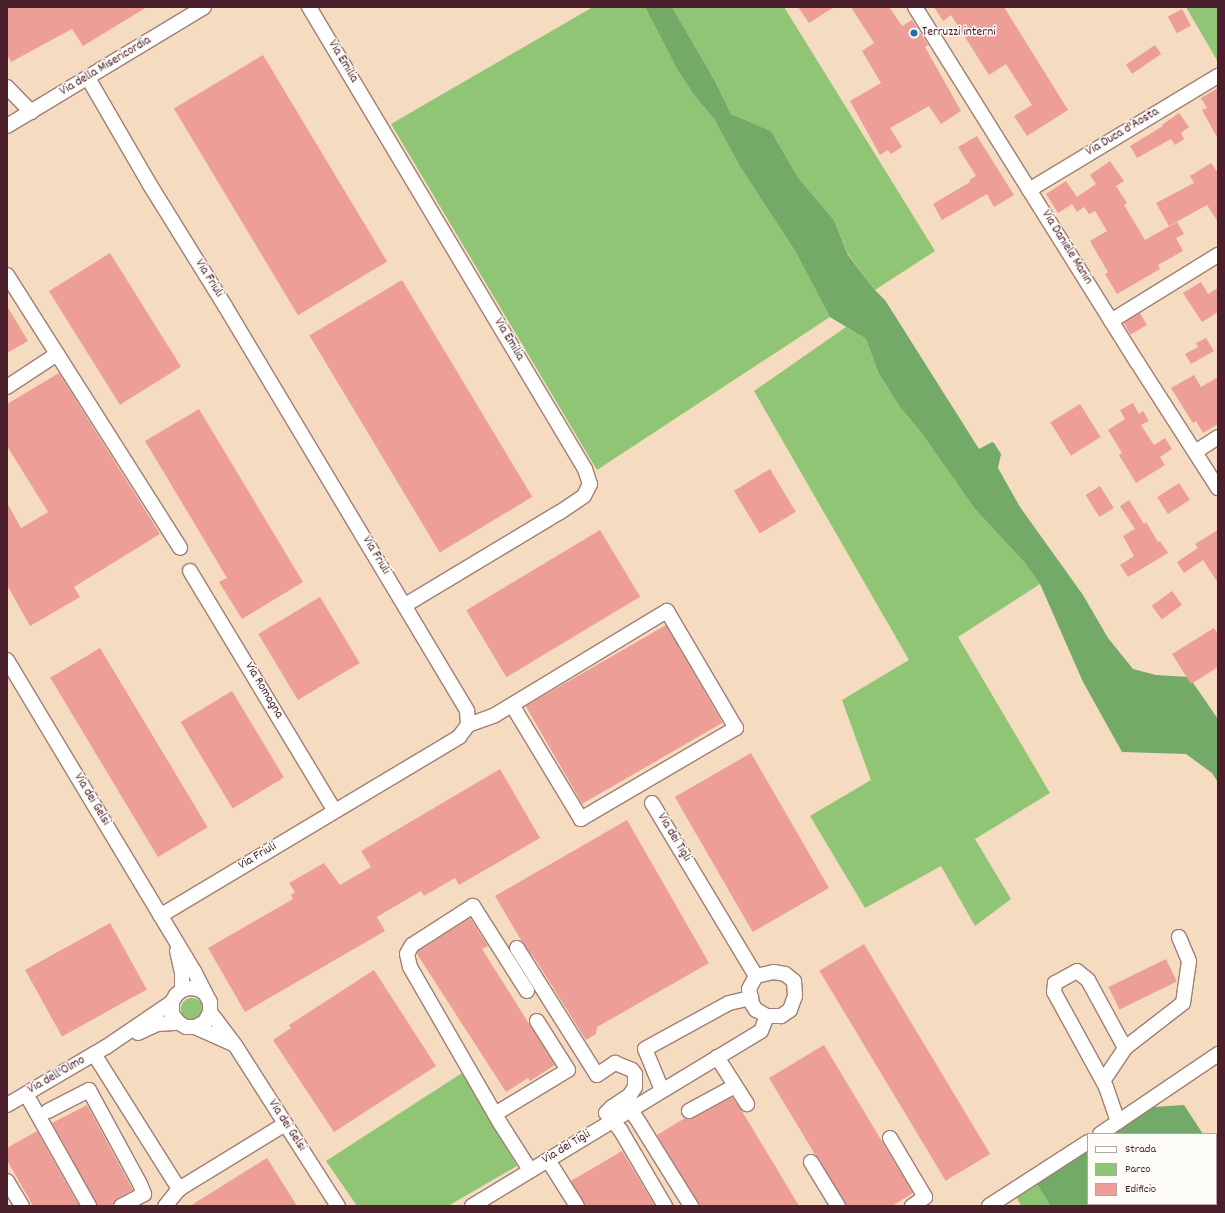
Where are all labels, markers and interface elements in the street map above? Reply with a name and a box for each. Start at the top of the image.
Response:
place label: Terruzzi interni [922,25,996,41]
marker: Terruzzi interni [909,28,919,38]
street label: Via della Misericordia [58,34,154,100]
street label: Via Emilia [323,38,361,86]
street label: Via Duca d'Aosta [1084,105,1162,161]
street label: Via Daniele Manin [1037,208,1095,288]
street label: Via Friuli [190,257,226,301]
street label: Via Emilia [489,316,527,364]
street label: Via Friuli [358,534,392,578]
street label: Via Romagna [240,660,286,722]
street label: Via dei Gelsi [69,771,113,829]
street label: Via dei Tigli [653,811,693,865]
street label: Via Friuli [236,840,280,874]
street label: Via dell'Olmo [26,1053,88,1099]
street label: Via dei Gelsi [264,1097,308,1155]
street label: Via dei Tigli [540,1128,594,1168]
legend [1087,1133,1217,1205]
text: Strada [1125,1141,1156,1158]
text: Parco [1125,1161,1151,1178]
text: Edificio [1125,1181,1156,1198]

